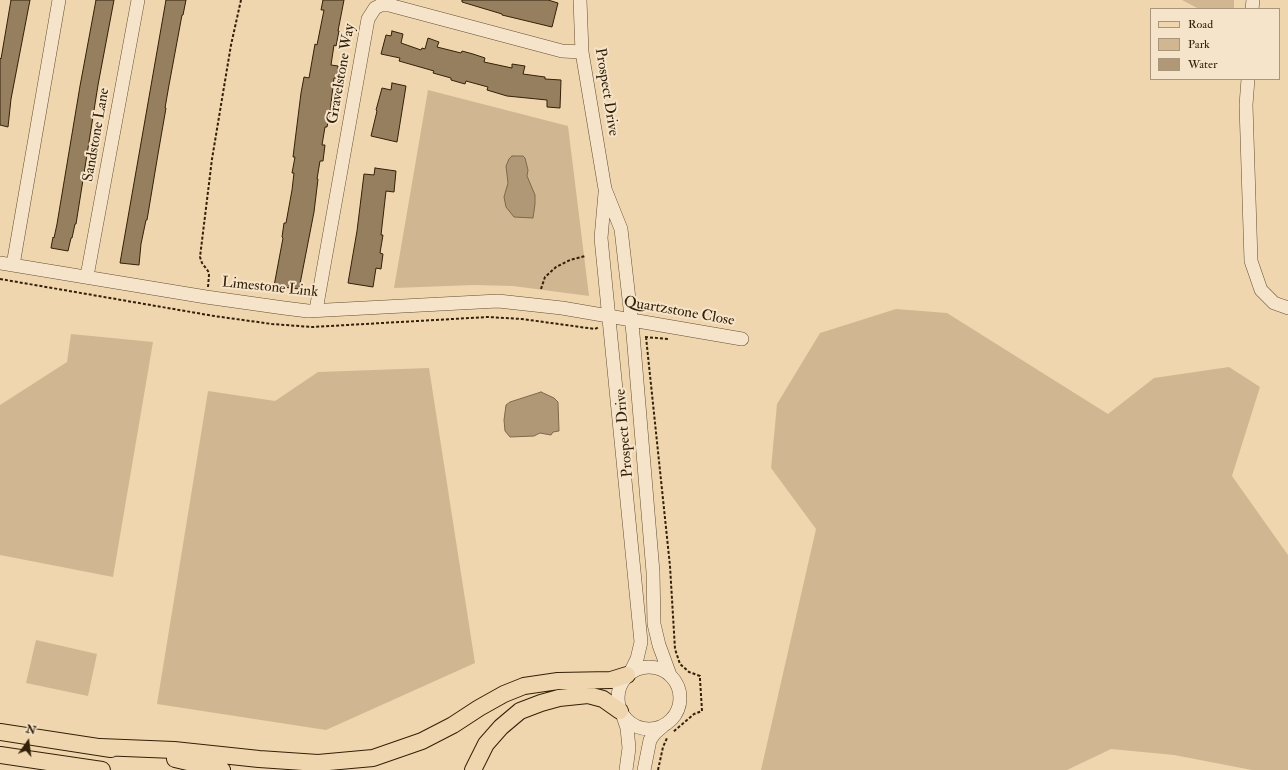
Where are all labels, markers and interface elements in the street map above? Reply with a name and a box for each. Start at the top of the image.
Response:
legend [1150,8,1280,80]
text: Road [1188,17,1213,32]
street label: Gravelstone Way [324,22,360,126]
text: Park [1188,37,1210,52]
street label: Prospect Drive [590,47,622,137]
text: Water [1188,57,1217,72]
street label: Sandstone Lane [80,87,114,183]
street label: Limestone Link [221,274,319,302]
street label: Quartzstone Close [622,293,736,331]
street label: Prospect Drive [612,388,638,478]
north arrow [8,722,48,762]
text: N [25,722,37,737]

